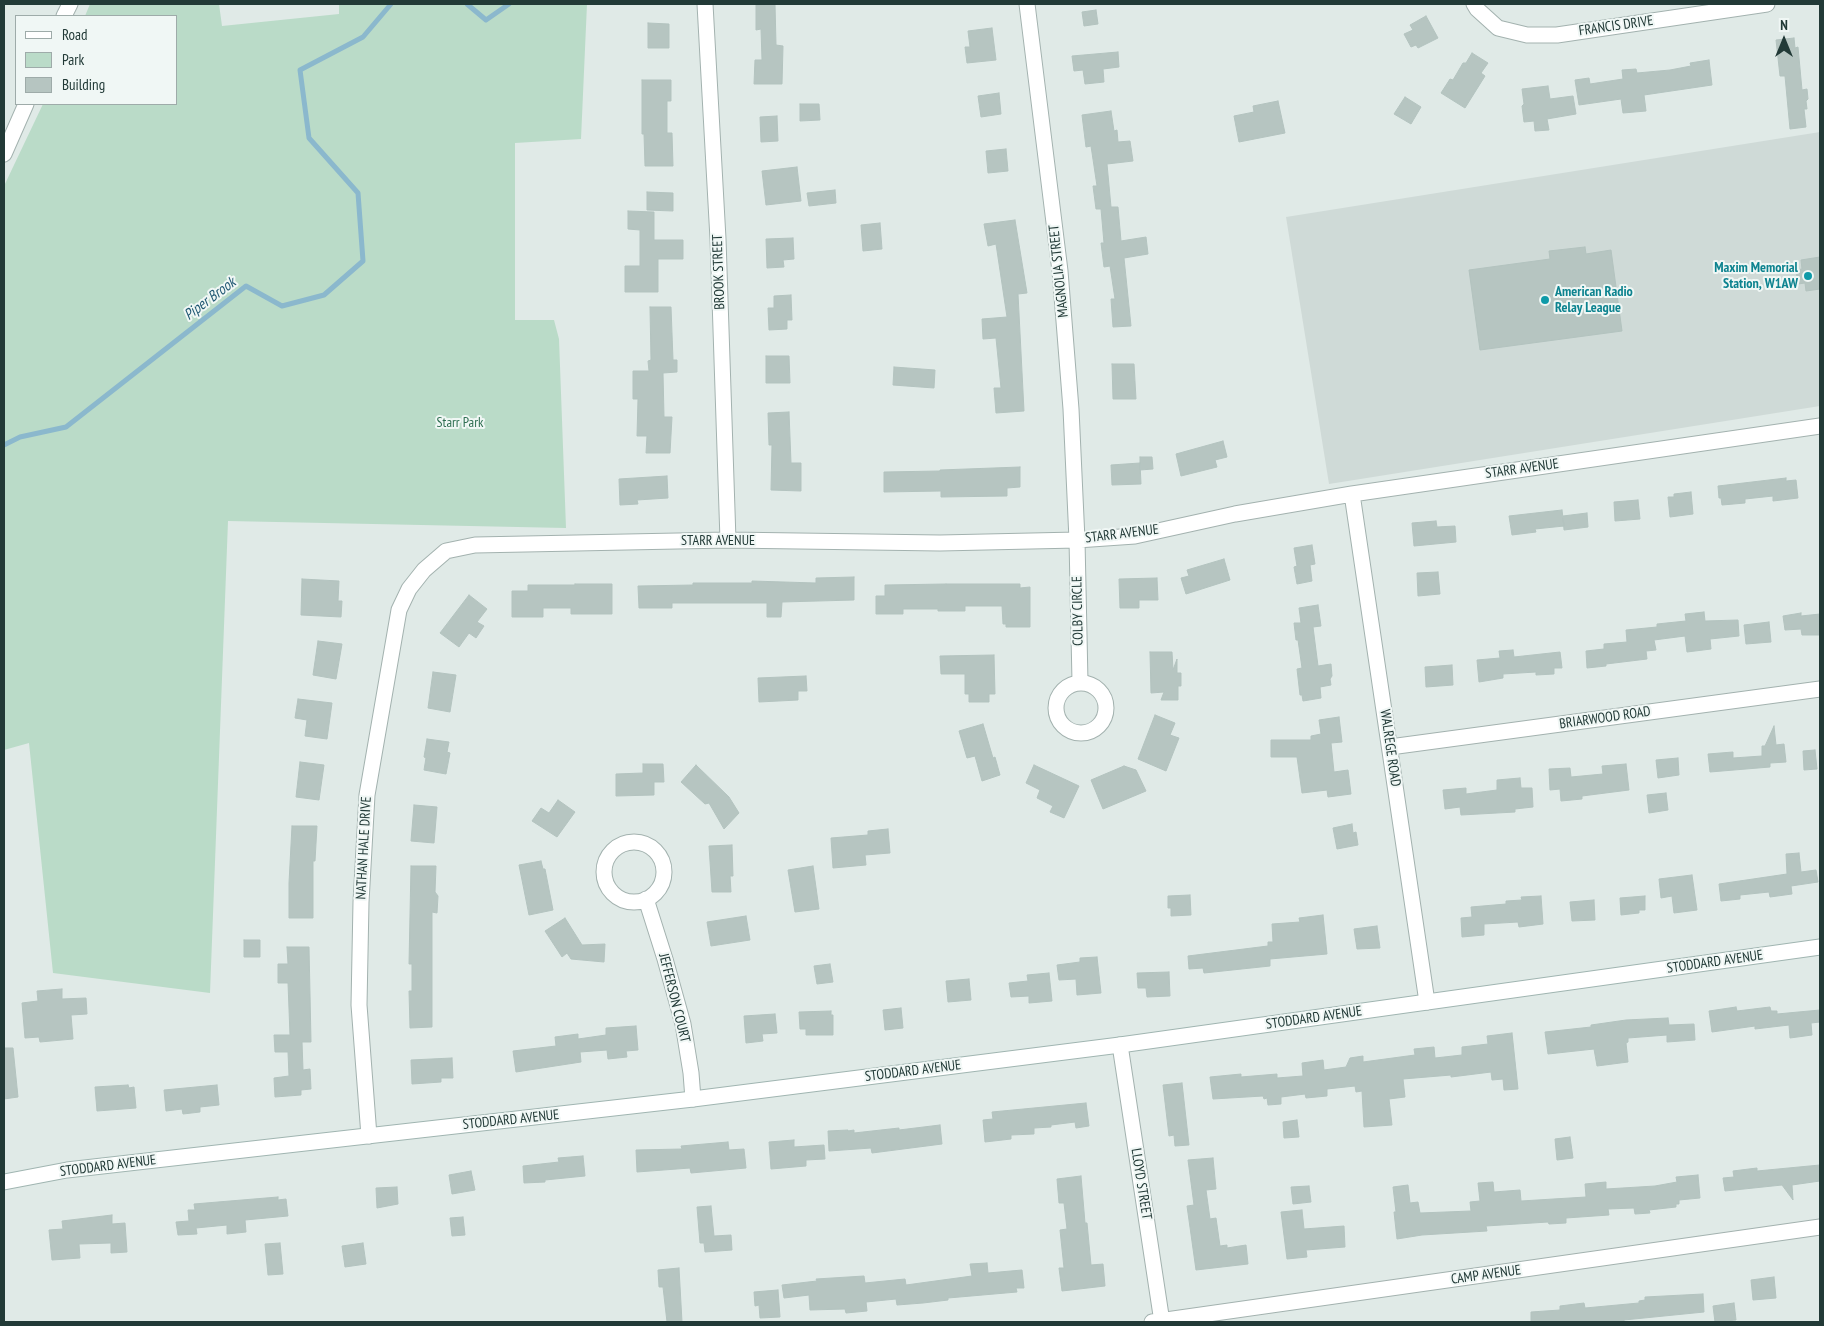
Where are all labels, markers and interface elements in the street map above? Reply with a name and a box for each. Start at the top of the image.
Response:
street label: FRANCIS DRIVE [1578,12,1654,40]
legend [15,15,178,105]
north arrow [1759,15,1809,65]
text: N [1780,16,1788,34]
text: Road [62,25,88,44]
text: Park [62,50,84,69]
text: Building [62,75,105,94]
street label: MAGNOLIA STREET [1046,224,1072,318]
street label: BROOK STREET [709,234,729,310]
place label: Maxim Memorial Station, W1AW [1714,260,1798,292]
marker: Maxim Memorial Station, W1AW [1802,270,1814,282]
water label: Piper Brook [181,274,239,324]
place label: American Radio Relay League [1555,284,1633,316]
marker: American Radio Relay League [1539,294,1551,306]
park label: Starr Park [437,415,483,431]
street label: STARR AVENUE [1484,456,1560,482]
street label: STARR AVENUE [1084,521,1160,547]
street label: STARR AVENUE [681,533,755,549]
street label: COLBY CIRCLE [1069,576,1087,646]
street label: BRIARWOOD ROAD [1558,703,1652,733]
street label: WALREGE ROAD [1376,708,1404,788]
street label: NATHAN HALE DRIVE [353,796,375,900]
street label: STODDARD AVENUE [1666,947,1764,977]
street label: JEFFERSON COURT [655,952,693,1044]
street label: STODDARD AVENUE [1265,1003,1363,1033]
street label: STODDARD AVENUE [864,1057,962,1085]
street label: STODDARD AVENUE [462,1107,560,1133]
street label: LLOYD STREET [1127,1147,1155,1221]
street label: STODDARD AVENUE [59,1152,157,1180]
street label: CAMP AVENUE [1450,1262,1522,1288]

